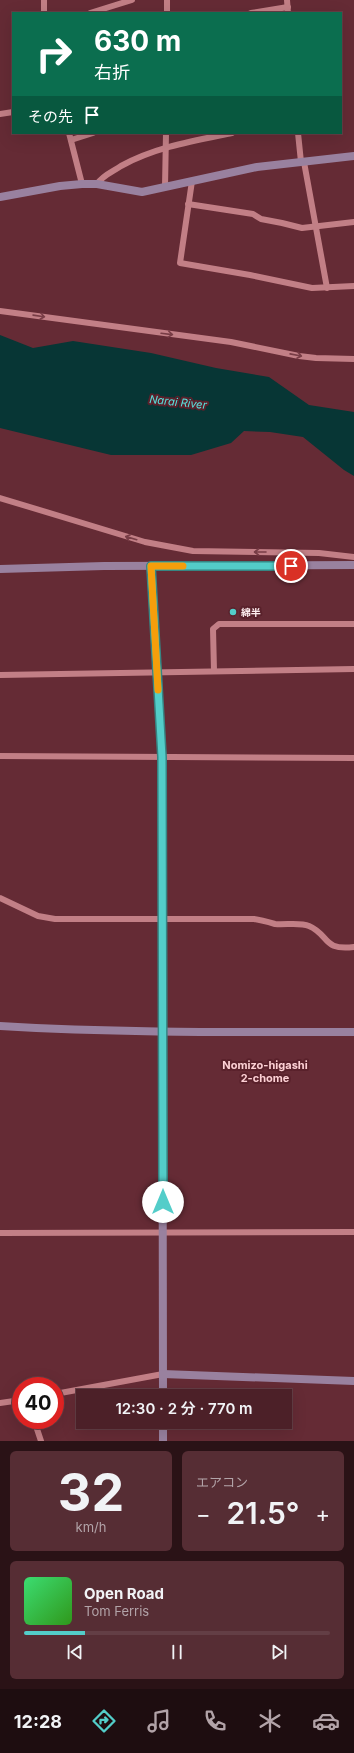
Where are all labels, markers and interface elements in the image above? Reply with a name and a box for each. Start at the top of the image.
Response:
text: 630 m [94,24,181,58]
icon: right [28,28,80,80]
text: 右折 [94,62,130,83]
icon: arrive [81,104,103,126]
text: その先 [28,107,73,126]
one-way arrow [32,312,45,320]
one-way arrow [161,330,174,337]
one-way arrow [289,351,302,359]
water label: Narai River [149,392,208,412]
one-way arrow [125,534,138,541]
one-way arrow [254,548,267,556]
pin [274,549,308,583]
icon: arrive [280,555,302,577]
place label: 綿半 [241,606,261,618]
marker: 綿半 [228,607,238,617]
district label: Nomizo-higashi 2-chome [222,1058,308,1085]
position arrow [142,1181,184,1223]
speed limit sign: 40 [12,1377,64,1429]
text: 12:30 · 2 分 · 770 m [115,1399,253,1418]
text: 32 [58,1461,124,1524]
text: エアコン [196,1474,248,1490]
text: 21.5° [226,1495,300,1531]
text: − [196,1501,211,1527]
text: + [315,1501,330,1527]
text: km/h [76,1519,106,1535]
text: Open Road [84,1584,164,1603]
text: Tom Ferris [84,1603,149,1619]
icon: previous [64,1641,86,1663]
icon: pause [166,1641,188,1663]
icon: next [268,1641,290,1663]
icon: directions [90,1707,118,1735]
icon: music [145,1707,173,1735]
icon: phone [201,1707,229,1735]
icon: climate [256,1707,284,1735]
icon: car [312,1707,340,1735]
text: 12:28 [14,1711,62,1732]

